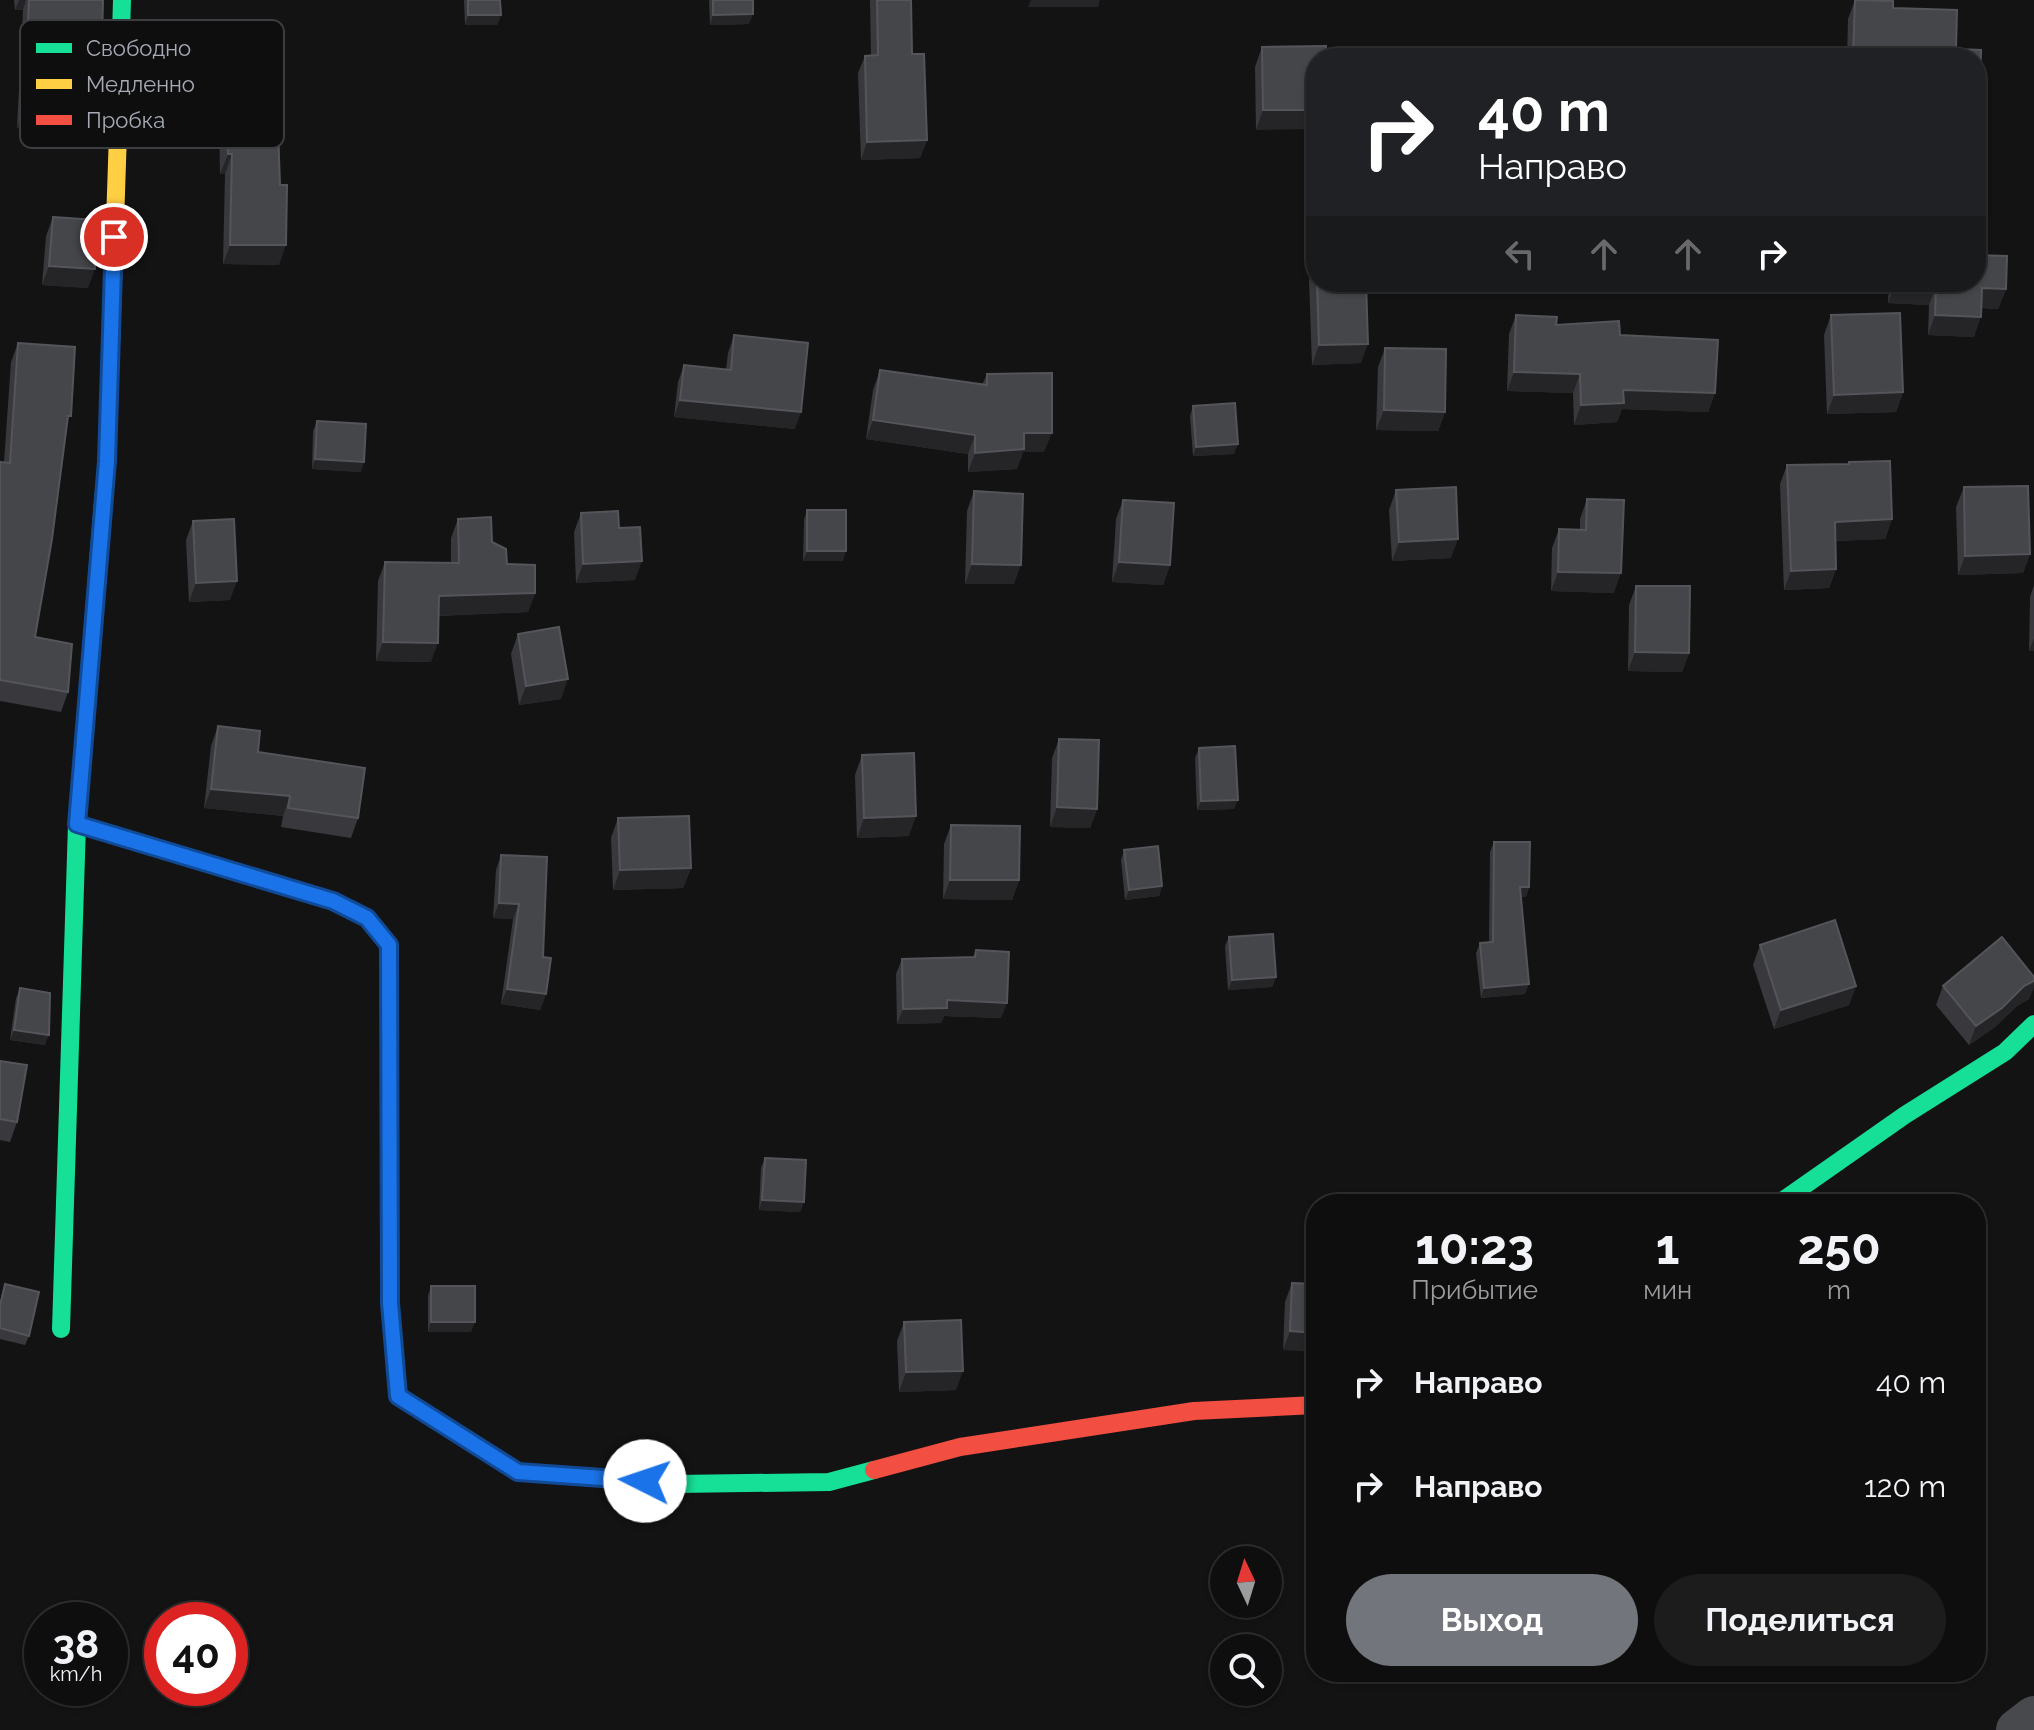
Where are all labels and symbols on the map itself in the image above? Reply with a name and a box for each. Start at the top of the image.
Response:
legend [20,20,284,148]
text: Свободно [86,35,191,61]
text: Медленно [86,71,195,97]
text: Пробка [86,107,165,133]
pin [80,203,148,271]
position arrow [603,1439,687,1523]
north arrow [1210,1546,1282,1618]
speed limit sign: 40 [144,1602,248,1706]

